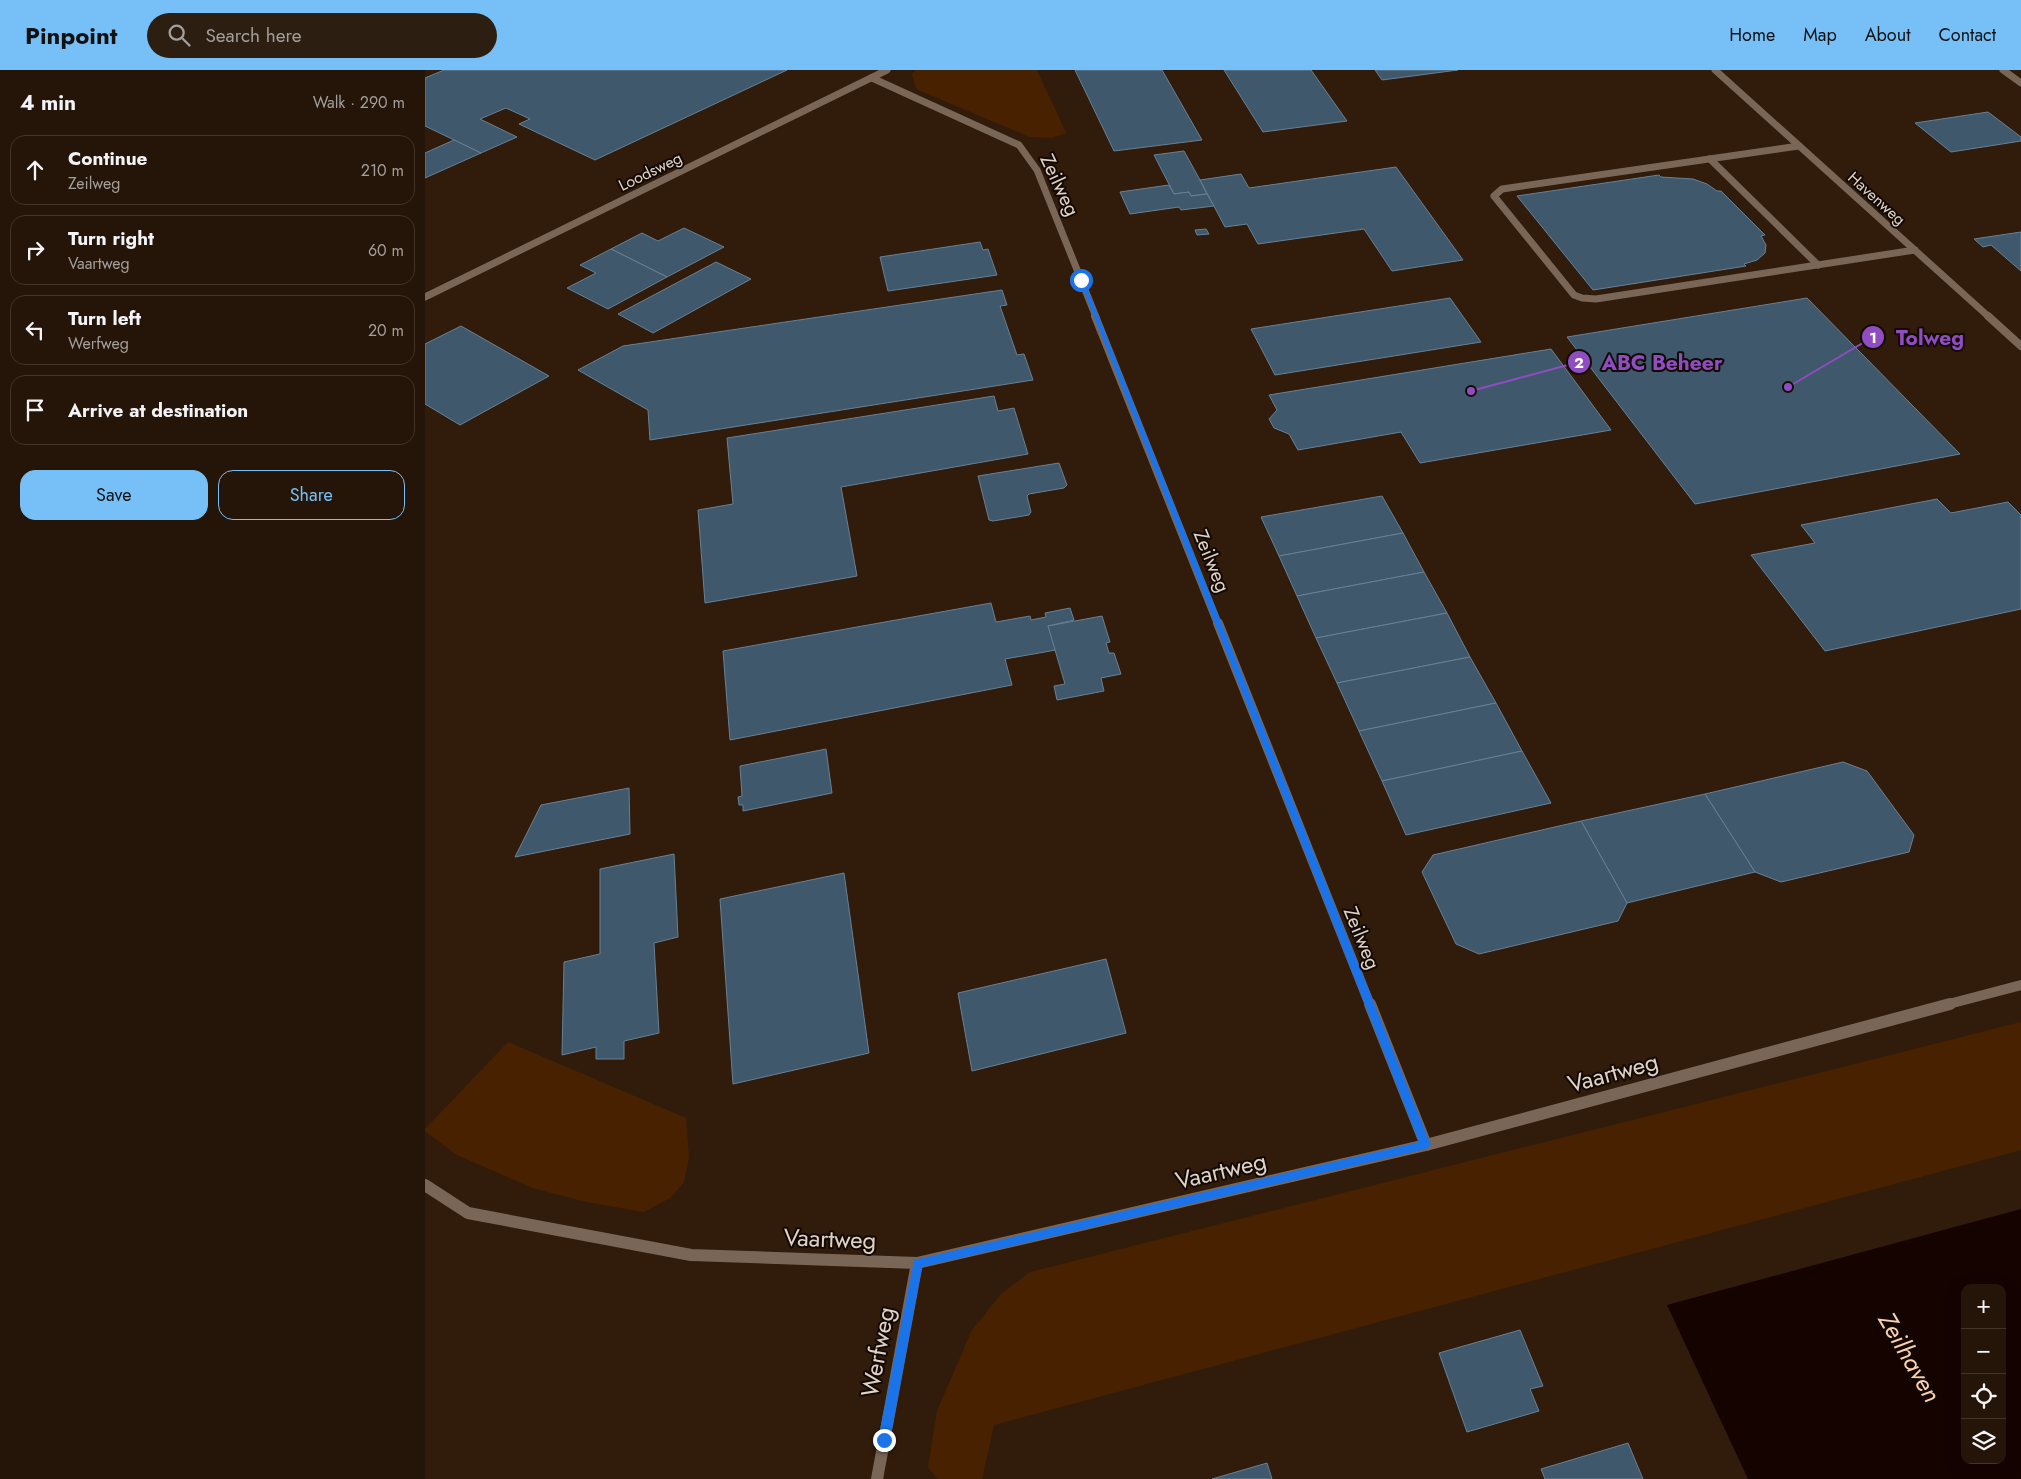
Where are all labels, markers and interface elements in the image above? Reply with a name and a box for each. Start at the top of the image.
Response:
search box [147,13,497,58]
text: Pinpoint [25,18,117,53]
icon: search [165,21,193,49]
text: Search here [205,22,302,49]
text: Home [1729,22,1775,48]
text: Map [1803,22,1837,48]
text: About [1865,22,1910,48]
text: Contact [1938,22,1996,48]
text: 4 min [20,88,76,118]
text: Walk · 290 m [313,91,405,114]
text: Continue [68,145,147,172]
street label: Loodsweg [615,146,686,197]
street label: Zeilweg [1033,149,1087,221]
icon: ahead [21,156,49,184]
text: 210 m [361,159,404,182]
street label: Havenweg [1843,166,1911,230]
text: Zeilweg [68,172,120,195]
text: Turn right [68,225,154,252]
icon: right [21,236,49,264]
text: 60 m [368,239,404,262]
text: Vaartweg [68,252,130,275]
route start [1070,269,1093,292]
text: Turn left [68,305,141,332]
icon: left [21,316,49,344]
text: 20 m [368,319,404,342]
callout: Tolweg [1861,319,1974,355]
text: Tolweg [1896,323,1964,353]
text: 1 [1869,327,1877,349]
text: Werfweg [68,332,129,355]
callout: ABC Beheer [1566,344,1732,380]
text: ABC Beheer [1600,348,1723,378]
text: 2 [1574,352,1584,374]
icon: arrive [21,396,49,424]
text: Arrive at destination [68,397,248,424]
button: Save [20,470,208,520]
button: Share [218,470,405,520]
street label: Zeilweg [1186,525,1237,597]
street label: Zeilweg [1336,902,1387,974]
street label: Vaartweg [1564,1044,1662,1101]
street label: Vaartweg [1172,1143,1270,1198]
street label: Vaartweg [783,1219,877,1258]
map controls [1961,1284,2006,1464]
button: + [1961,1284,2006,1329]
street label: Werfweg [852,1304,903,1400]
water label: Zeilhaven [1869,1304,1950,1409]
button: − [1961,1329,2006,1374]
button: locate [1961,1374,2006,1419]
button: layers [1961,1419,2006,1464]
route end [873,1429,896,1452]

